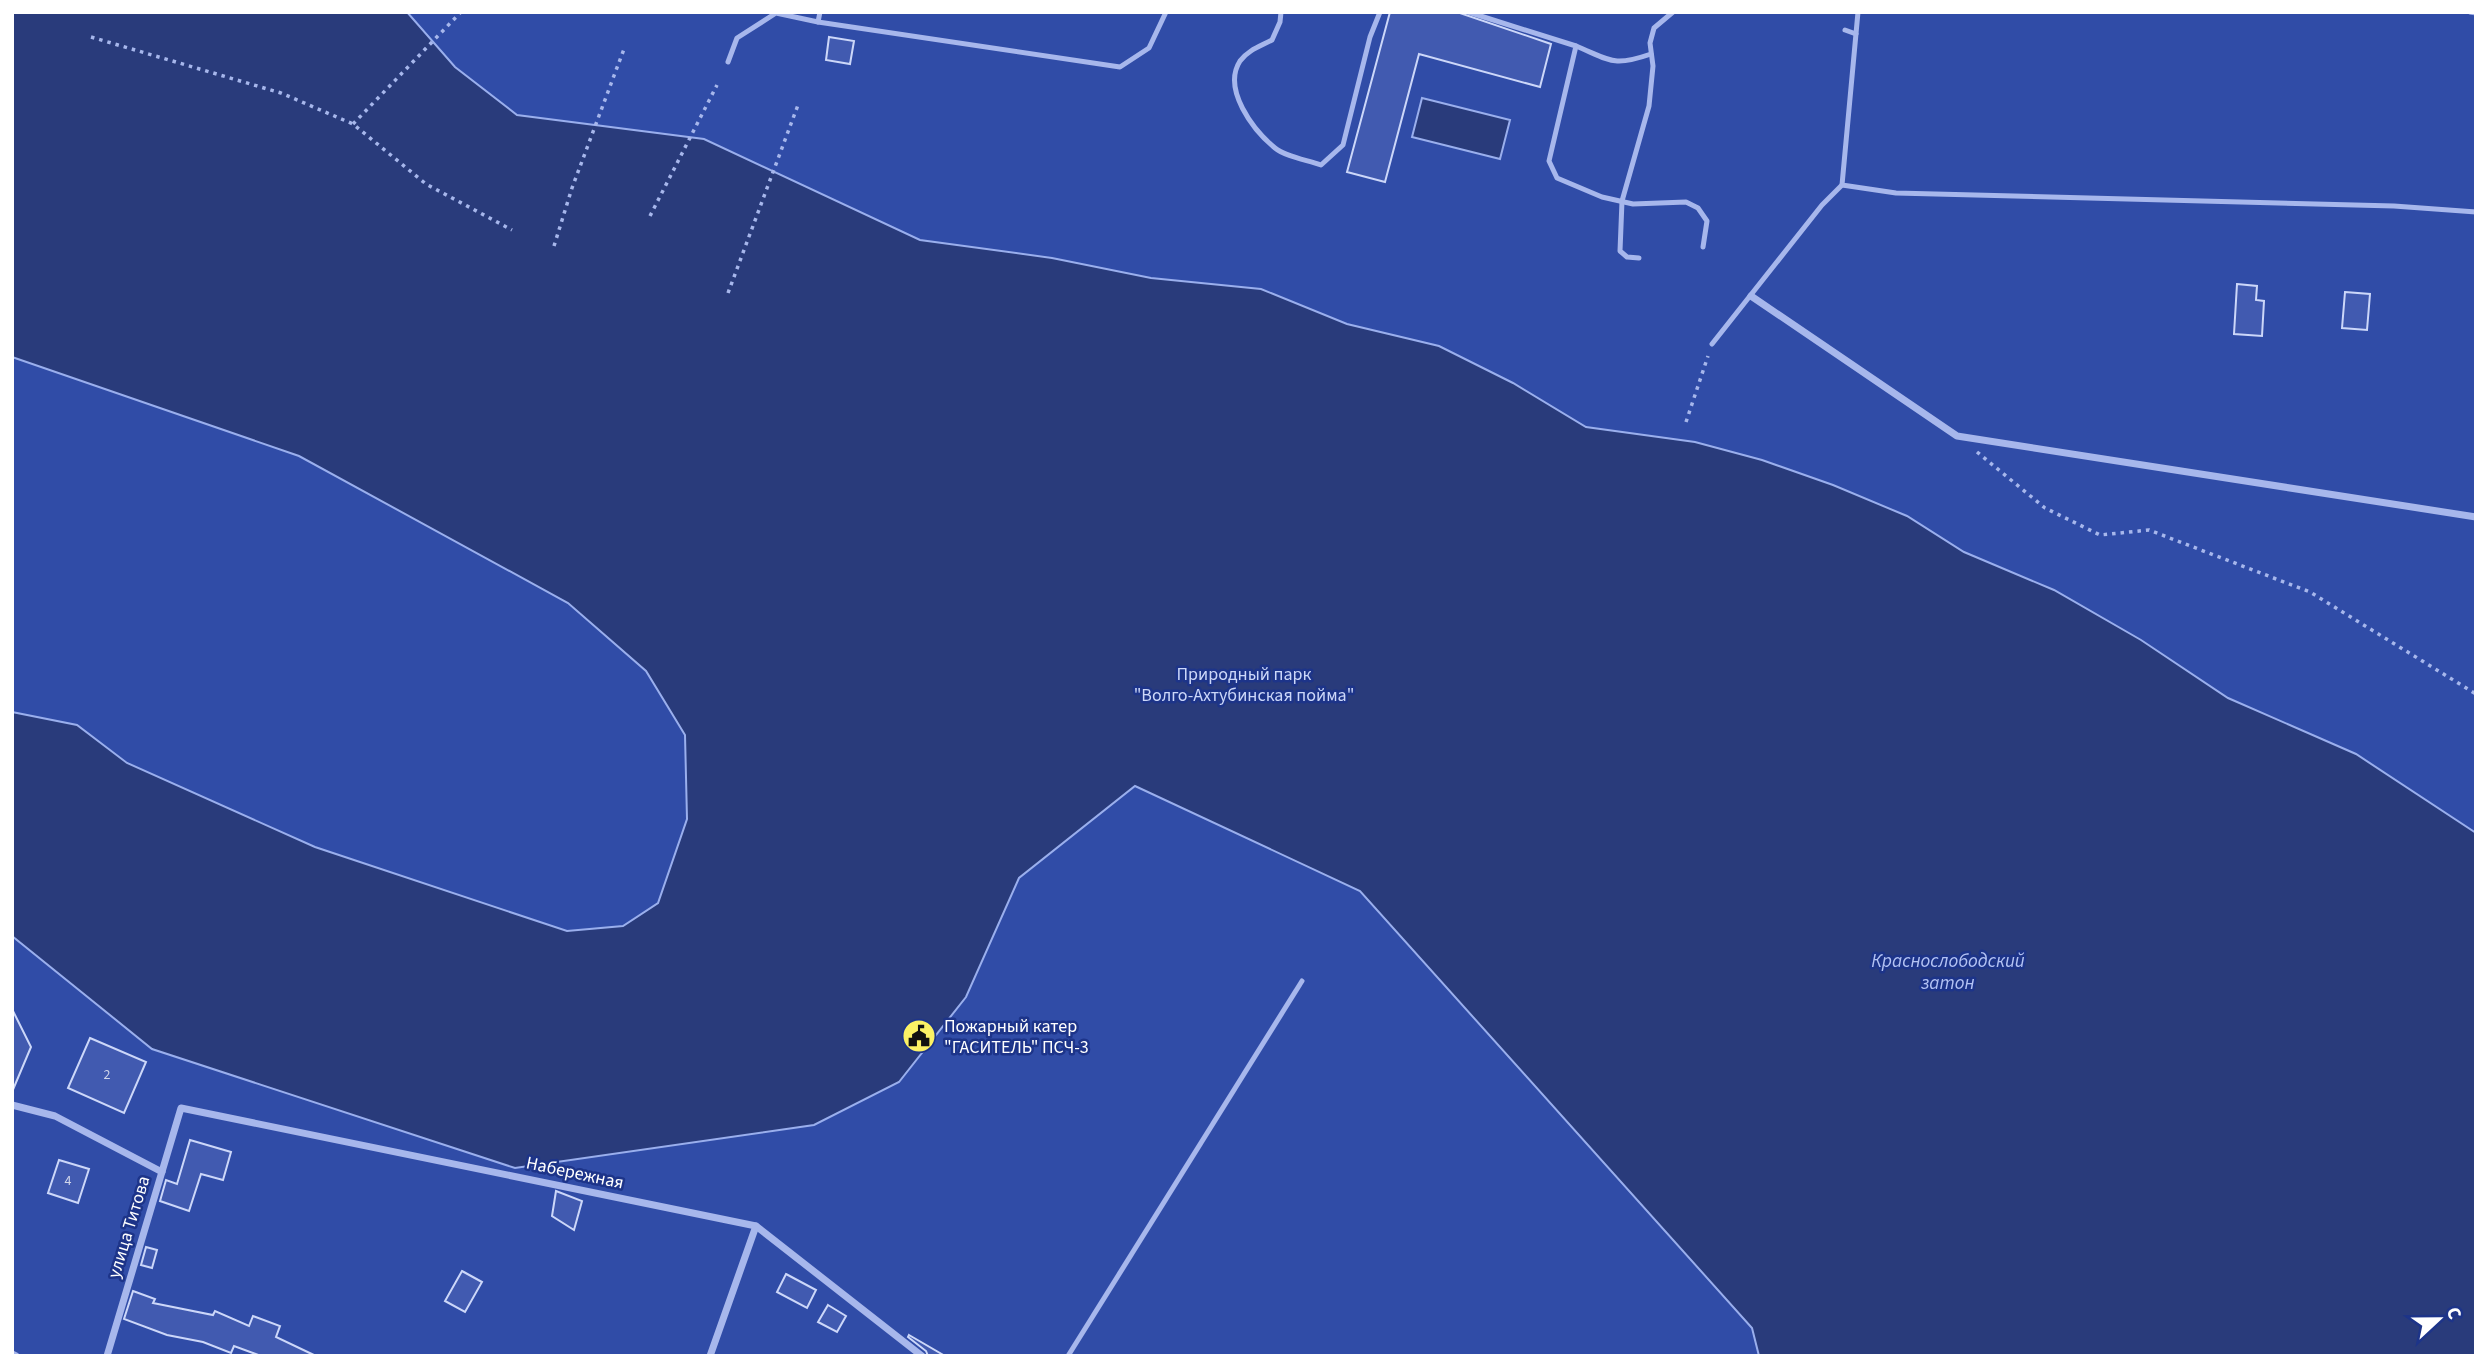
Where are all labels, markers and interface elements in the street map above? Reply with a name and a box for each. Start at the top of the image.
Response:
park label: Природный парк "Волго-Ахтубинская пойма" [1134,662,1354,708]
water label: Краснослободский затон [1871,948,2025,997]
place label: Пожарный катер "ГАСИТЕЛЬ" ПСЧ-3 [944,1014,1089,1060]
public building icon: Пожарный катер "ГАСИТЕЛЬ" ПСЧ-3 [900,1017,938,1055]
house number: 2 [104,1065,111,1085]
street label: Набережная [524,1150,626,1196]
house number: 4 [65,1171,72,1191]
street label: улица Титова [102,1173,156,1281]
north arrow [2404,1284,2474,1354]
text: С [2439,1303,2468,1323]

